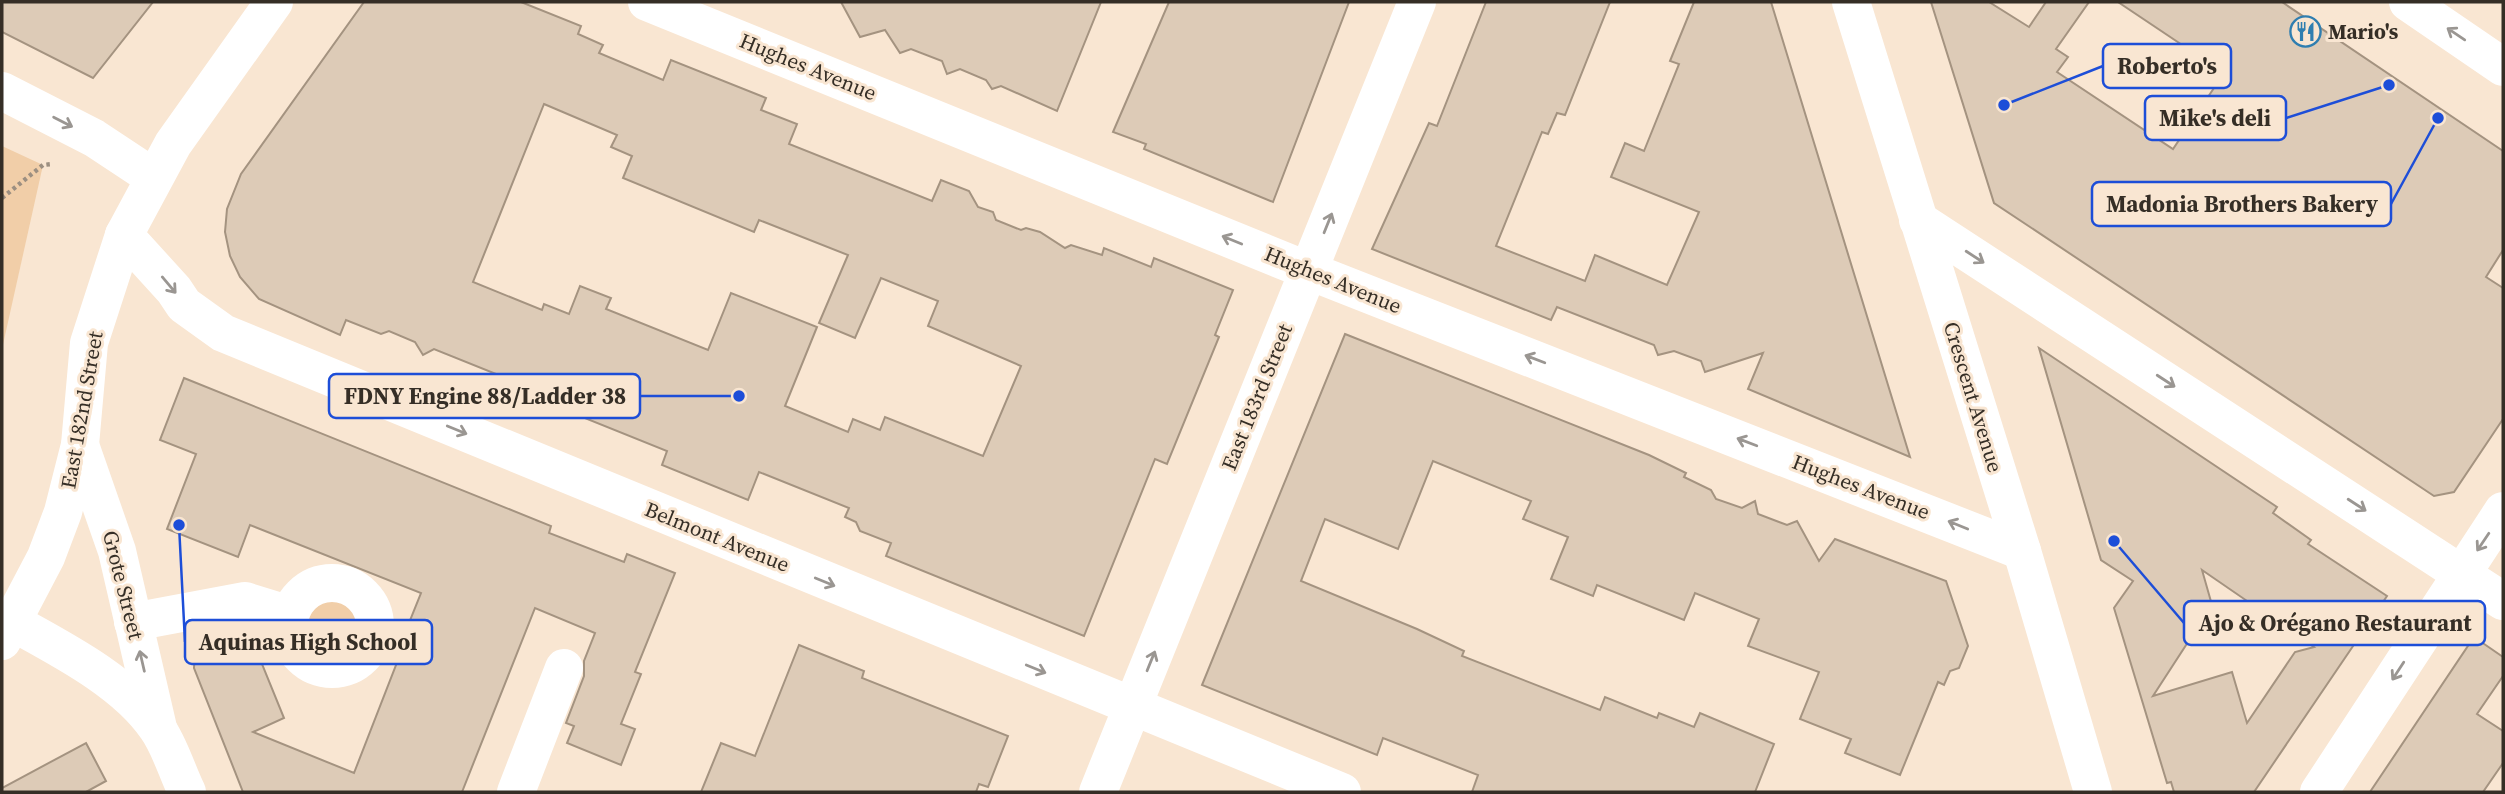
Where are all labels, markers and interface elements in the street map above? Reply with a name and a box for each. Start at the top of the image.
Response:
restaurant icon: Mario's [2288,15,2322,49]
place label: Mario's [2328,17,2399,46]
street label: Hughes Avenue [735,26,881,107]
one-way arrow [2447,27,2466,41]
callout: Roberto's [2103,44,2231,88]
text: Roberto's [2117,50,2217,82]
callout: Mike's deli [2145,96,2286,140]
text: Mike's deli [2159,102,2271,134]
one-way arrow [52,116,73,130]
callout: Madonia Brothers Bakery [2092,182,2391,226]
text: Madonia Brothers Bakery [2106,188,2379,220]
one-way arrow [1322,212,1335,234]
one-way arrow [1222,232,1244,245]
street label: Hughes Avenue [1260,239,1406,320]
one-way arrow [1965,250,1984,264]
one-way arrow [162,276,177,294]
street label: Crescent Avenue [1937,318,2010,476]
street label: East 183rd Street [1214,319,1299,474]
street label: East 182nd Street [53,329,110,491]
one-way arrow [1524,352,1546,365]
one-way arrow [2156,373,2175,388]
callout: FDNY Engine 88/Ladder 38 [329,374,640,418]
text: FDNY Engine 88/Ladder 38 [344,380,626,412]
one-way arrow [445,424,467,437]
one-way arrow [1736,435,1758,448]
street label: Hughes Avenue [1788,447,1934,526]
street label: Belmont Avenue [640,494,794,579]
one-way arrow [2346,498,2366,512]
one-way arrow [1948,518,1970,531]
street label: Grote Street [96,528,151,642]
one-way arrow [2475,532,2490,551]
one-way arrow [814,576,836,589]
callout: Ajo & Orégano Restaurant [2184,601,2485,645]
text: Ajo & Orégano Restaurant [2199,607,2472,639]
callout: Aquinas High School [185,620,432,664]
text: Aquinas High School [198,626,418,658]
one-way arrow [1145,650,1158,672]
one-way arrow [135,651,148,673]
one-way arrow [2391,661,2405,681]
one-way arrow [1024,663,1046,676]

